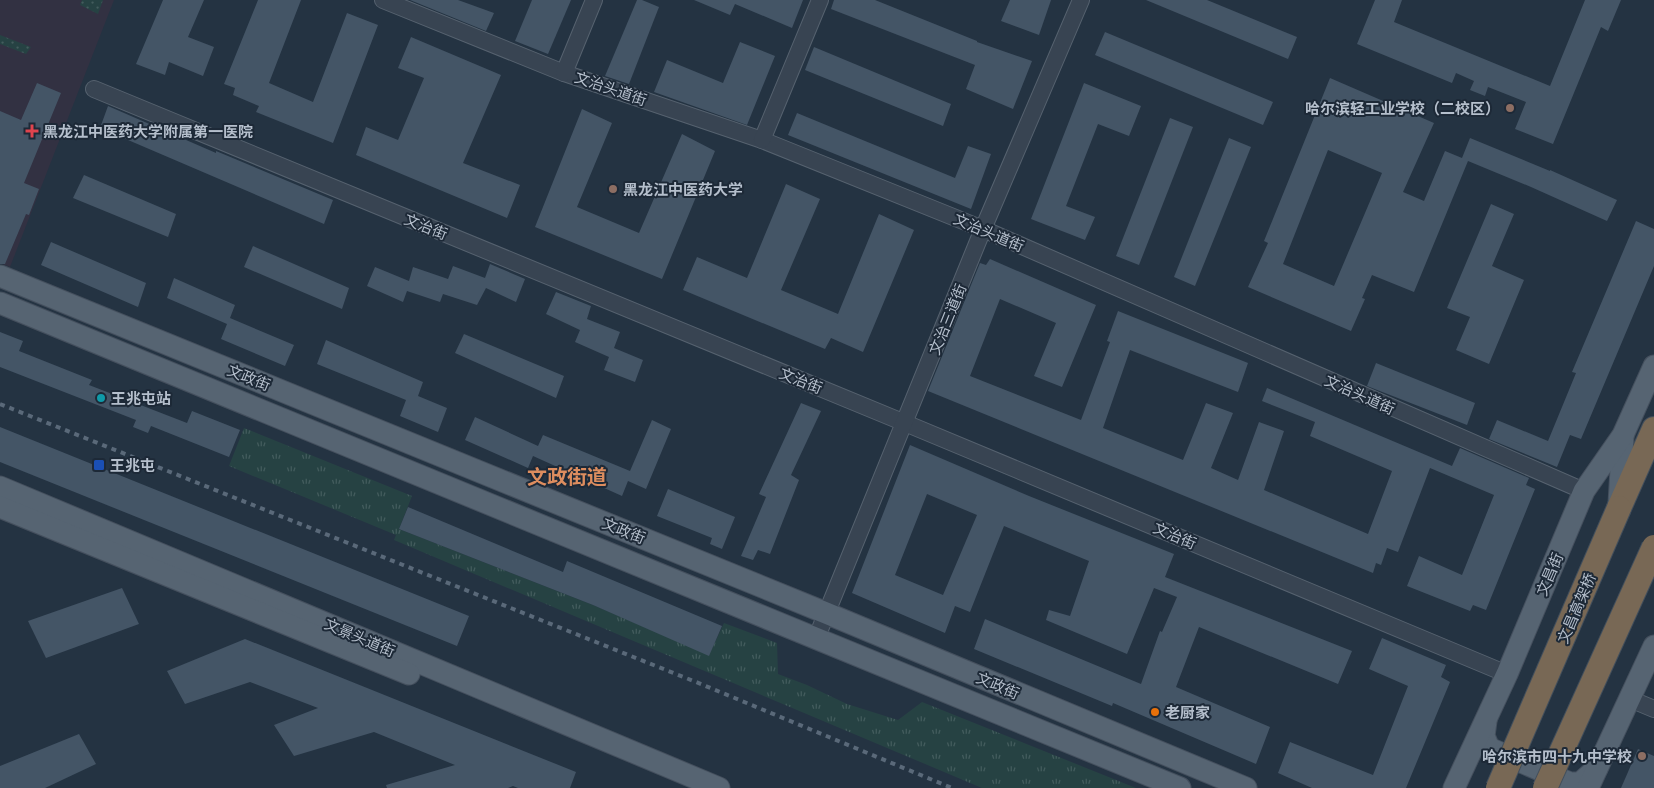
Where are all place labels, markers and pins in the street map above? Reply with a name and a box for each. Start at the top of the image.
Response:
place label: 哈尔滨轻工业学校（二校区） [1305,99,1500,117]
marker: 哈尔滨轻工业学校（二校区） [1504,102,1516,114]
place label: 黑龙江中医药大学附属第一医院 [43,122,253,140]
marker: 黑龙江中医药大学附属第一医院 [25,124,39,138]
place label: 黑龙江中医药大学 [623,180,743,198]
marker: 黑龙江中医药大学 [607,183,619,195]
place label: 王兆屯站 [111,389,171,407]
marker: 王兆屯站 [95,392,107,404]
place label: 王兆屯 [110,456,155,474]
marker: 王兆屯 [92,458,106,472]
place label: 老厨家 [1165,703,1210,721]
marker: 老厨家 [1149,706,1161,718]
place label: 哈尔滨市四十九中学校 [1482,747,1632,765]
marker: 哈尔滨市四十九中学校 [1636,750,1648,762]

